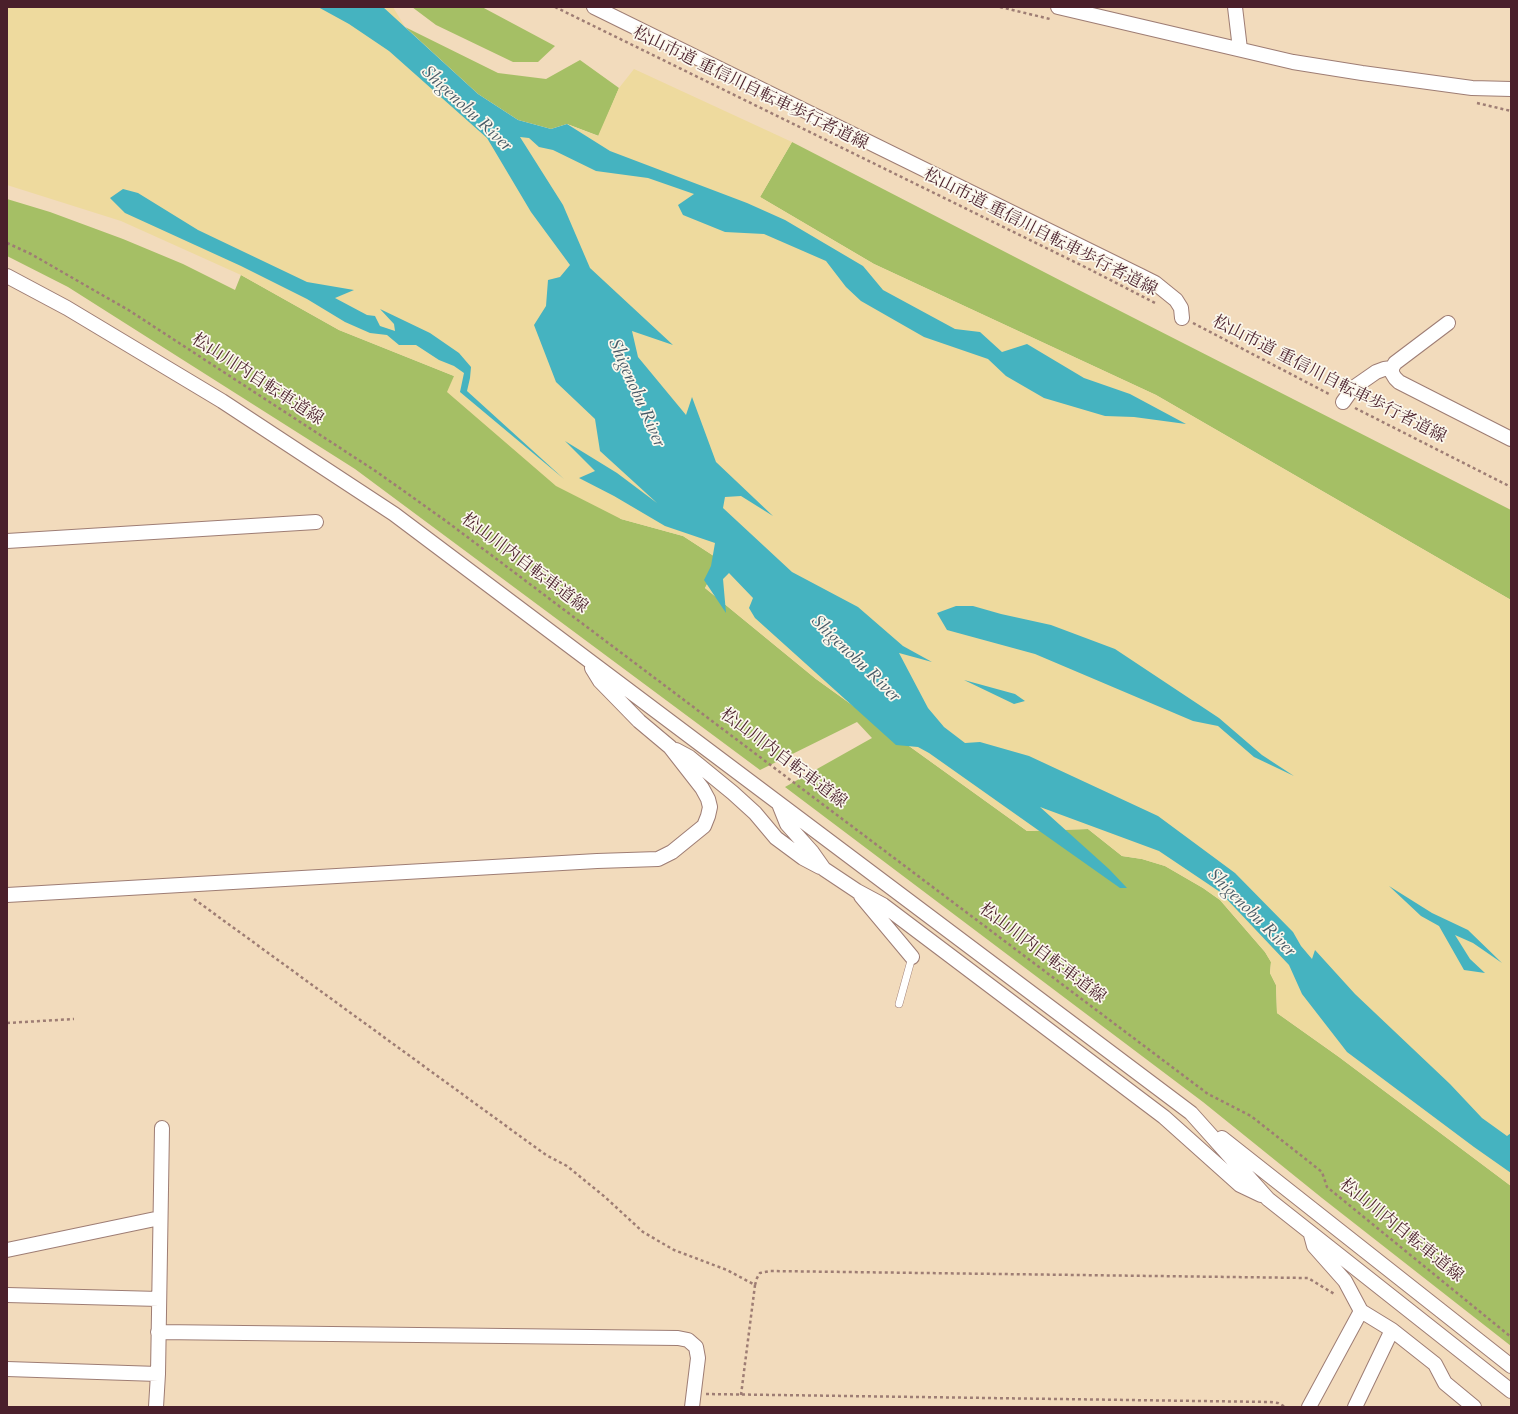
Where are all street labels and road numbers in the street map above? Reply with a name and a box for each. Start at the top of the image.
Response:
street label: 松山市道 重信川自転車歩行者道線 [629,23,871,155]
street label: 松山市道 重信川自転車歩行者道線 [920,165,1160,301]
street label: 松山市道 重信川自転車歩行者道線 [1209,312,1449,448]
street label: 松山川内自転車道線 [187,330,327,430]
street label: 松山川内自転車道線 [457,510,591,618]
street label: 松山川内自転車道線 [716,705,850,813]
street label: 松山川内自転車道線 [975,900,1109,1008]
street label: 松山川内自転車道線 [1335,1175,1467,1287]

